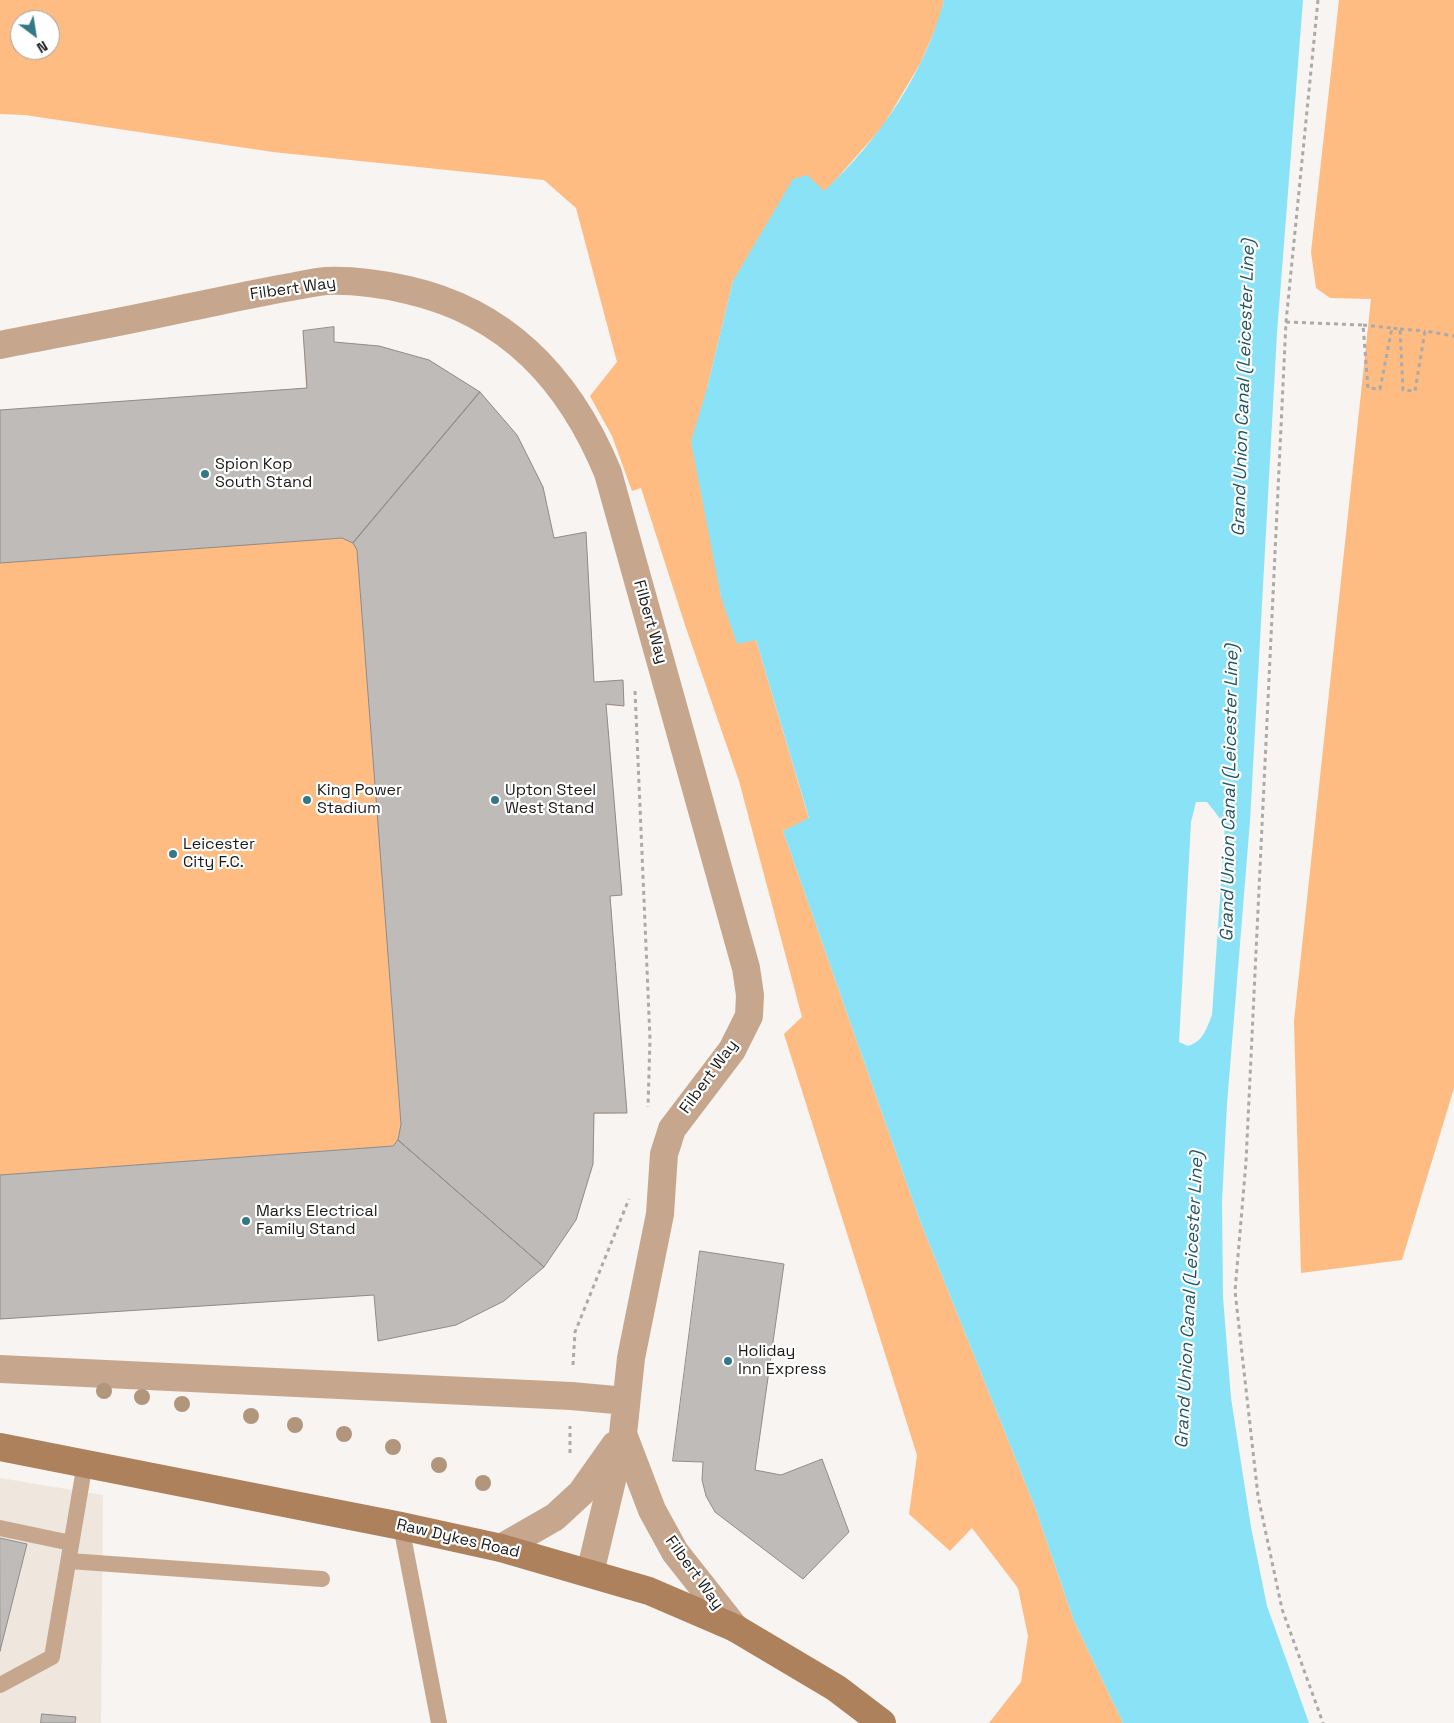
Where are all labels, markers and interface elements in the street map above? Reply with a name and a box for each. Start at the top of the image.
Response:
north arrow [10,10,60,60]
text: N [34,37,51,57]
water label: Grand Union Canal (Leicester Line) [1228,239,1260,537]
street label: Filbert Way [249,273,337,305]
place label: Spion Kop South Stand [215,455,312,493]
marker: Spion Kop South Stand [199,468,211,480]
street label: Filbert Way [629,578,671,666]
water label: Grand Union Canal (Leicester Line) [1217,644,1243,942]
place label: King Power Stadium [317,781,402,819]
place label: Upton Steel West Stand [505,781,596,819]
marker: King Power Stadium [301,794,313,806]
marker: Upton Steel West Stand [489,794,501,806]
place label: Leicester City F.C. [183,835,255,873]
marker: Leicester City F.C. [167,848,179,860]
street label: Filbert Way [676,1036,742,1118]
water label: Grand Union Canal (Leicester Line) [1171,1151,1209,1449]
place label: Marks Electrical Family Stand [256,1202,378,1240]
marker: Marks Electrical Family Stand [240,1215,252,1227]
place label: Holiday Inn Express [738,1342,827,1380]
marker: Holiday Inn Express [722,1355,734,1367]
street label: Raw Dykes Road [394,1515,522,1563]
street label: Filbert Way [661,1532,727,1614]

